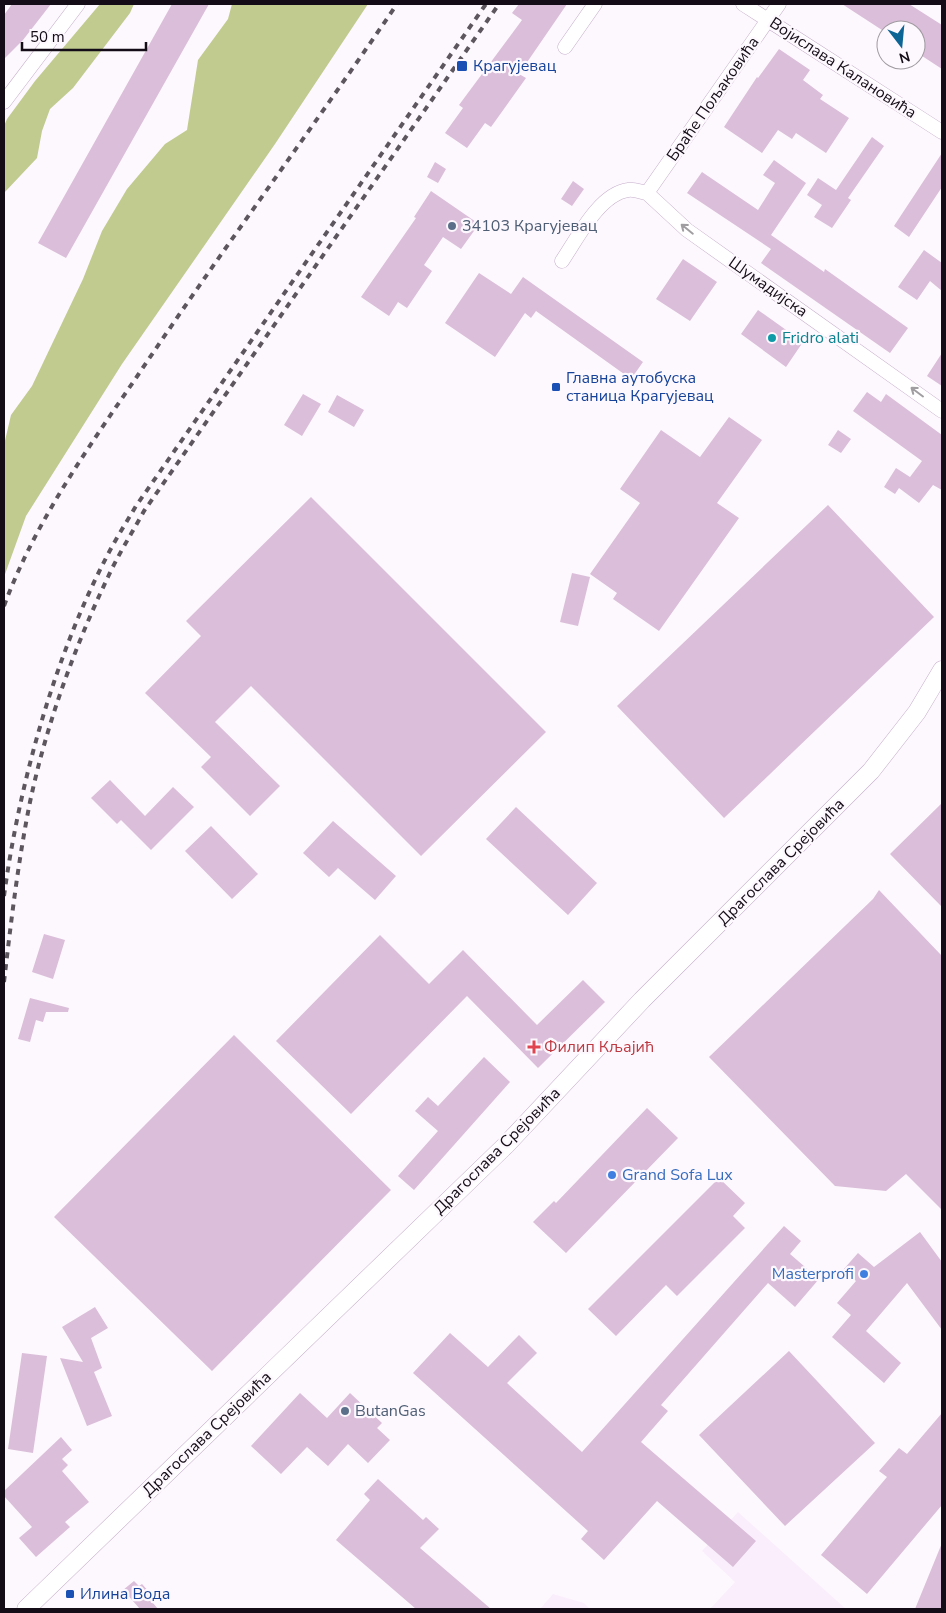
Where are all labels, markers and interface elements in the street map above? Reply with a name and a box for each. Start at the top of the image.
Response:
street label: Војислава Калановића [765,12,921,124]
scale bar [22,20,146,52]
north arrow [876,20,926,70]
text: 50 m [30,27,65,47]
street label: Браће Пољаковића [662,32,764,166]
text: N [897,46,912,68]
place label: Крагујевац [473,55,557,77]
marker: Крагујевац [455,59,469,73]
place label: 34103 Крагујевац [462,215,598,237]
marker: 34103 Крагујевац [446,220,458,232]
one-way arrow [680,224,693,235]
street label: Шумадијска [724,252,812,322]
place label: Fridro alati [782,327,859,349]
marker: Fridro alati [766,332,778,344]
place label: Главна аутобуска станица Крагујевац [566,367,714,407]
marker: Главна аутобуска станица Крагујевац [550,381,562,393]
one-way arrow [911,387,924,398]
street label: Драгослава Срејовића [713,794,849,930]
place label: Филип Кљајић [544,1036,654,1058]
marker: Филип Кљајић [528,1041,540,1053]
street label: Драгослава Срејовића [429,1083,565,1219]
place label: Grand Sofa Lux [622,1164,733,1186]
marker: Grand Sofa Lux [606,1169,618,1181]
place label: Masterprofi [772,1263,854,1285]
marker: Masterprofi [858,1268,870,1280]
street label: Драгослава Срејовића [138,1367,276,1501]
place label: ButanGas [355,1400,426,1422]
marker: ButanGas [339,1405,351,1417]
place label: Илина Вода [80,1583,170,1605]
marker: Илина Вода [64,1588,76,1600]

